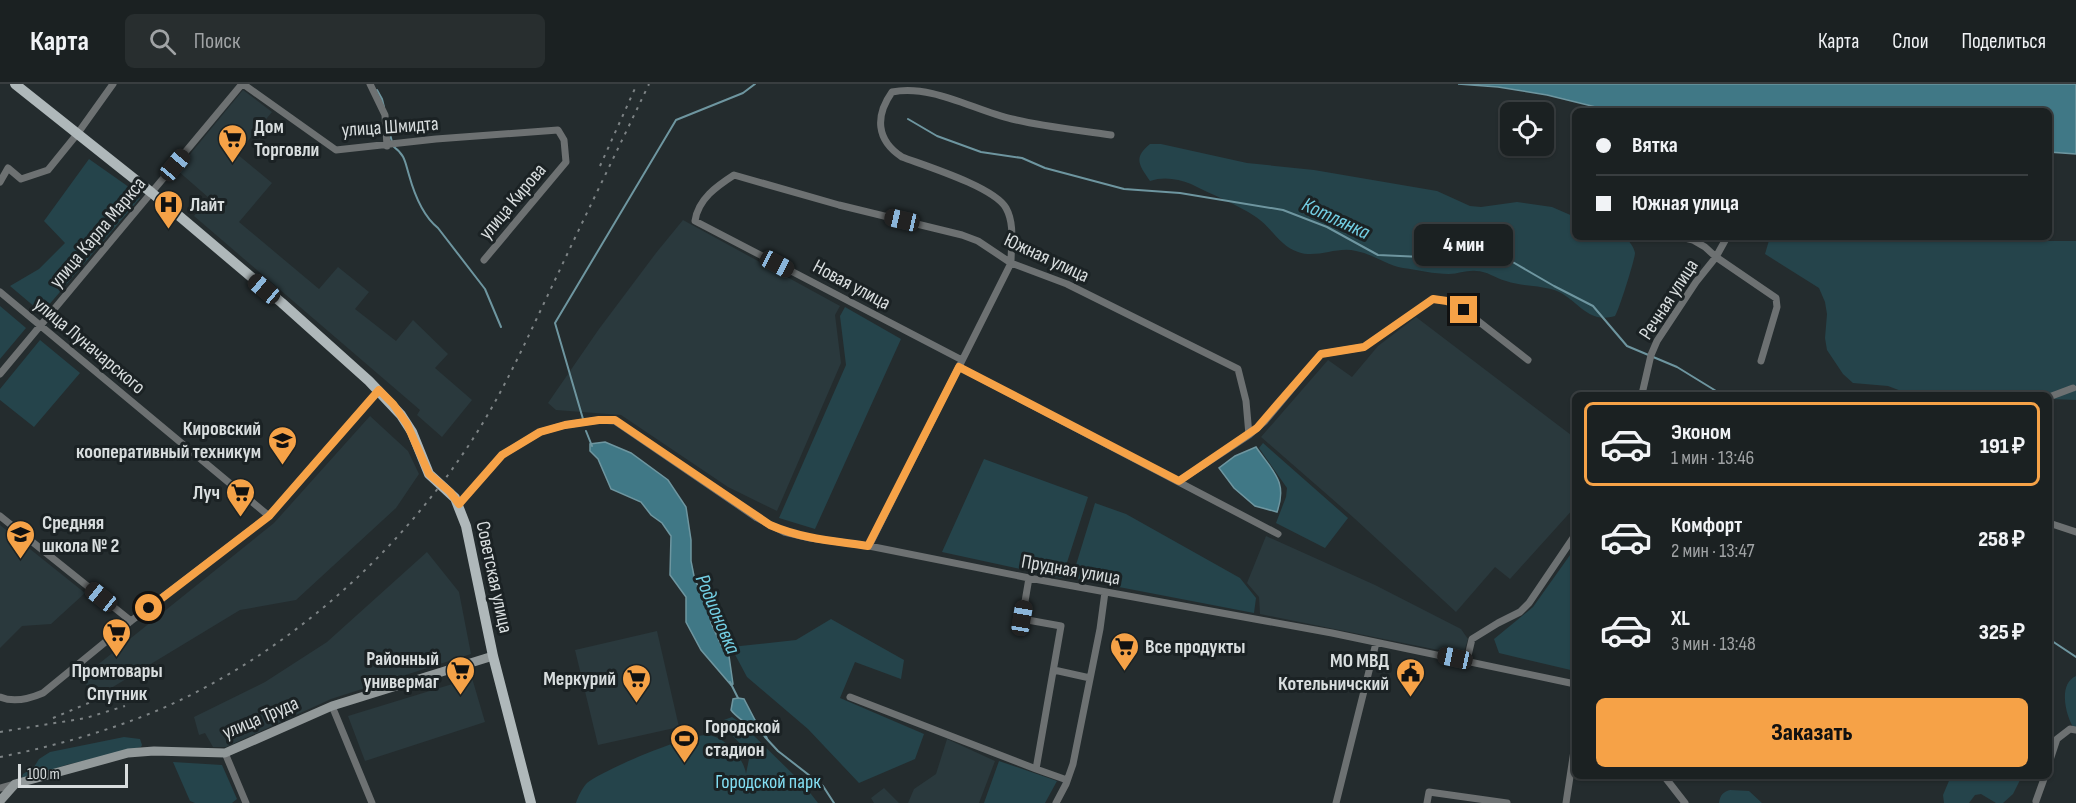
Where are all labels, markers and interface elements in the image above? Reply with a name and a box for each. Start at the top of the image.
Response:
search box [125,14,545,68]
text: Карта [30,25,89,58]
icon: search [146,25,179,58]
text: Поиск [194,28,240,55]
text: Карта [1818,29,1859,54]
text: Слои [1892,29,1928,54]
text: Поделиться [1961,29,2046,54]
map controls [1500,102,1554,156]
button: locate [1500,102,1554,156]
street label: улица Шмидта [341,112,439,142]
place label: Дом Торговли [254,115,319,162]
supermarket icon: Дом Торговли [217,122,249,164]
text: Вятка [1632,132,1678,159]
car [157,145,193,185]
street label: улица Кирова [474,159,552,245]
street label: улица Карла Маркса [44,172,151,293]
hospital icon: Лайт [153,188,185,230]
text: Южная улица [1632,190,1739,217]
water label: Котлянка [1298,192,1374,245]
place label: Лайт [190,193,225,217]
car [882,207,922,233]
callout: 4 мин [1414,223,1514,265]
street label: Южная улица [1000,228,1093,288]
text: 4 мин [1443,233,1484,257]
car [757,248,797,280]
street label: Новая улица [809,254,894,315]
street label: Речная улица [1634,255,1704,344]
car [244,271,284,307]
street label: улица Луначарского [29,292,150,399]
route end [1450,296,1477,323]
place label: Кировский кооперативный техникум [76,417,261,464]
icon: car [1599,417,1653,471]
text: Эконом [1671,419,1731,446]
school or university icon: Кировский кооперативный техникум [266,424,298,466]
text: 191 ₽ [1980,433,2025,460]
text: 1 мин · 13:46 [1671,446,1754,470]
supermarket icon: Луч [225,476,257,518]
place label: Луч [193,481,220,505]
icon: car [1599,510,1653,564]
place label: Средняя школа № 2 [42,511,119,558]
text: Комфорт [1671,512,1742,539]
school or university icon: Средняя школа № 2 [5,518,37,560]
street label: Советская улица [470,519,518,635]
text: 258 ₽ [1978,526,2025,553]
text: 2 мин · 13:47 [1671,539,1755,563]
street label: Прудная улица [1019,549,1122,590]
water label: Родионовка [690,571,746,658]
car [81,579,121,615]
route start [135,594,162,621]
car [1010,599,1034,637]
icon: car [1599,603,1653,657]
text: XL [1671,605,1690,632]
supermarket icon: Промтовары Спутник [101,616,133,658]
text: 325 ₽ [1979,619,2025,646]
supermarket icon: Все продукты [1108,630,1140,672]
text: 3 мин · 13:48 [1671,632,1756,656]
place label: Все продукты [1145,635,1245,659]
car [1436,645,1474,671]
place label: Районный универмаг [363,647,439,694]
place label: МО МВД Котельничский [1278,649,1389,696]
supermarket icon: Районный универмаг [444,654,476,696]
public building icon: МО МВД Котельничский [1394,656,1426,698]
place label: Промтовары Спутник [71,659,163,706]
supermarket icon: Меркурий [621,662,653,704]
place label: Меркурий [543,667,616,691]
street label: улица Труда [219,691,302,745]
button: Заказать [1596,698,2028,767]
place label: Городской стадион [705,715,780,762]
sports icon: Городской стадион [668,722,700,764]
scale bar [18,761,128,788]
text: 100 m [27,765,60,784]
park label: Городской парк [715,770,821,794]

